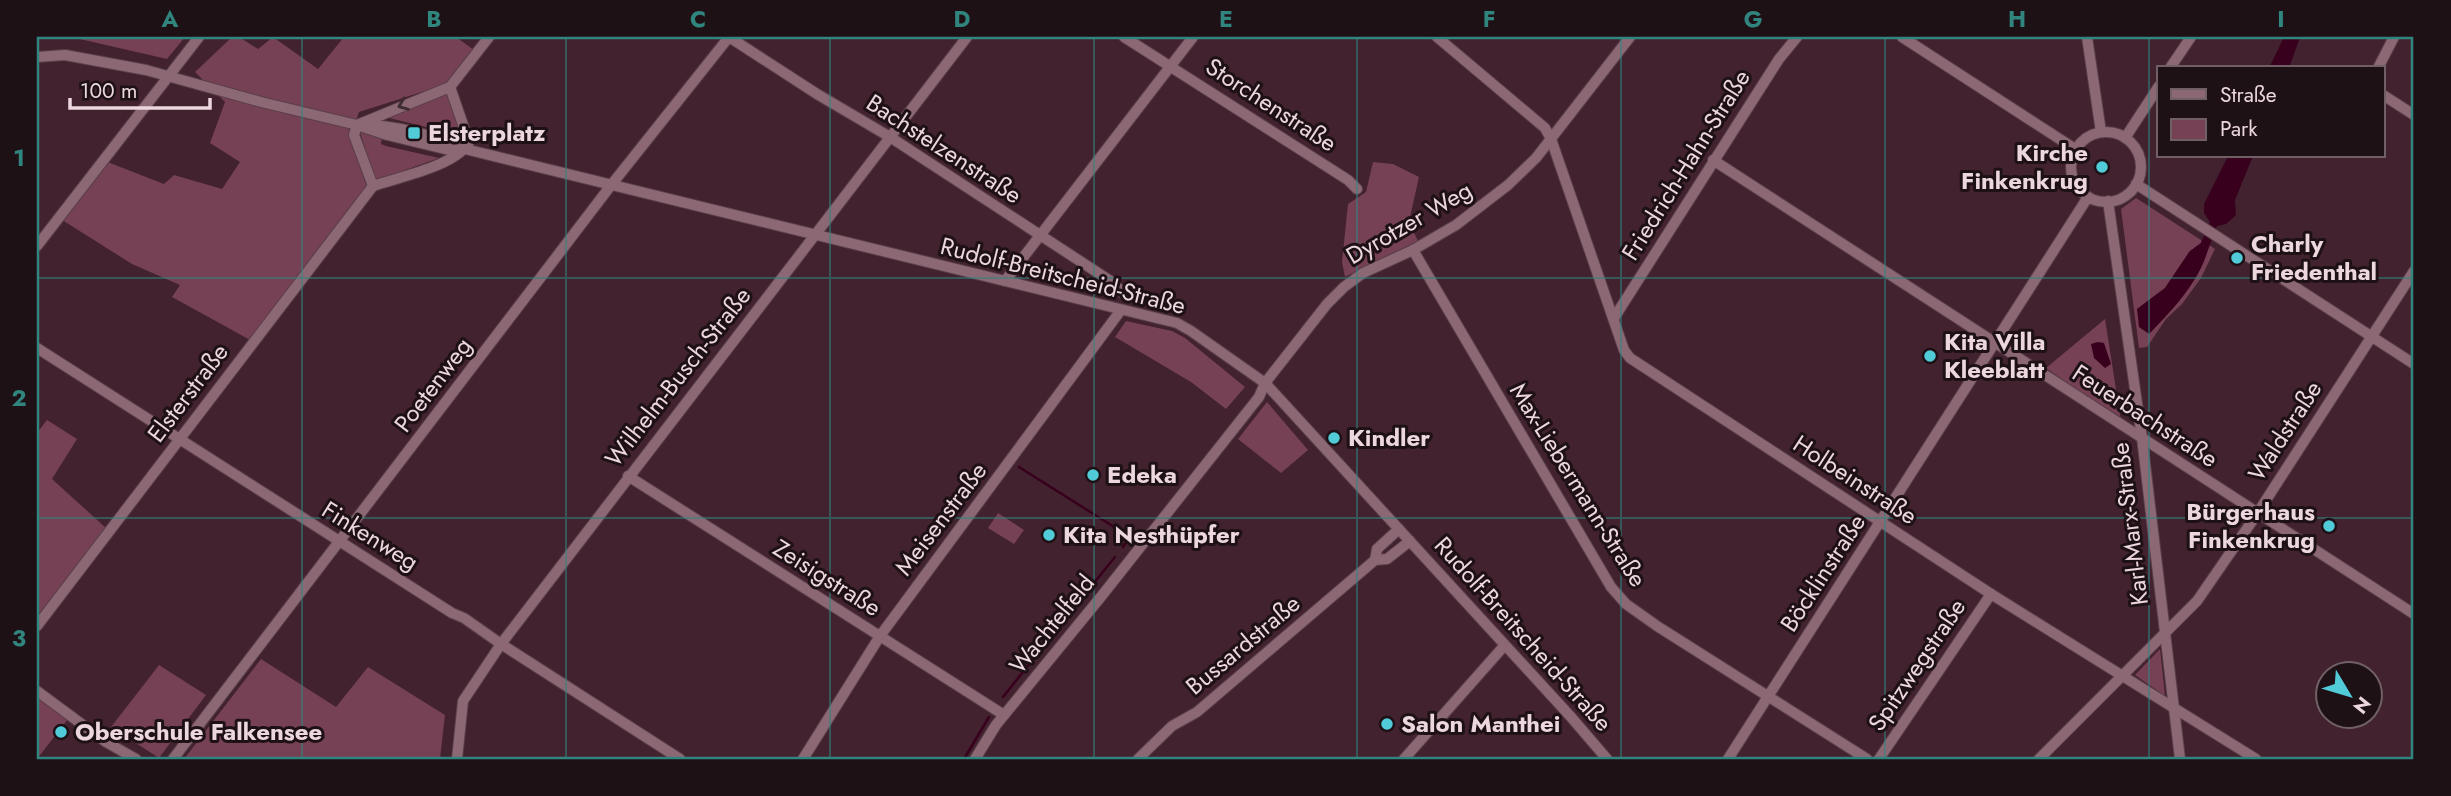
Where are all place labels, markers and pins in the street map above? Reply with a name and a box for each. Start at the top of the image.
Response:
place label: Elsterplatz [428,115,546,150]
marker: Elsterplatz [406,125,422,141]
place label: Kirche Finkenkrug [1961,135,2088,198]
marker: Kirche Finkenkrug [2094,159,2110,175]
place label: Charly Friedenthal [2251,226,2377,289]
marker: Charly Friedenthal [2229,250,2245,266]
place label: Kita Villa Kleeblatt [1944,324,2045,387]
marker: Kita Villa Kleeblatt [1922,348,1938,364]
place label: Kindler [1348,420,1430,455]
marker: Kindler [1326,430,1342,446]
place label: Edeka [1107,457,1177,492]
marker: Edeka [1085,467,1101,483]
place label: Bürgerhaus Finkenkrug [2186,494,2315,557]
place label: Kita Nesthüpfer [1063,517,1240,552]
marker: Bürgerhaus Finkenkrug [2321,518,2337,534]
marker: Kita Nesthüpfer [1041,527,1057,543]
place label: Salon Manthei [1401,706,1560,741]
place label: Oberschule Falkensee [75,714,322,749]
marker: Salon Manthei [1379,716,1395,732]
marker: Oberschule Falkensee [53,724,69,740]

